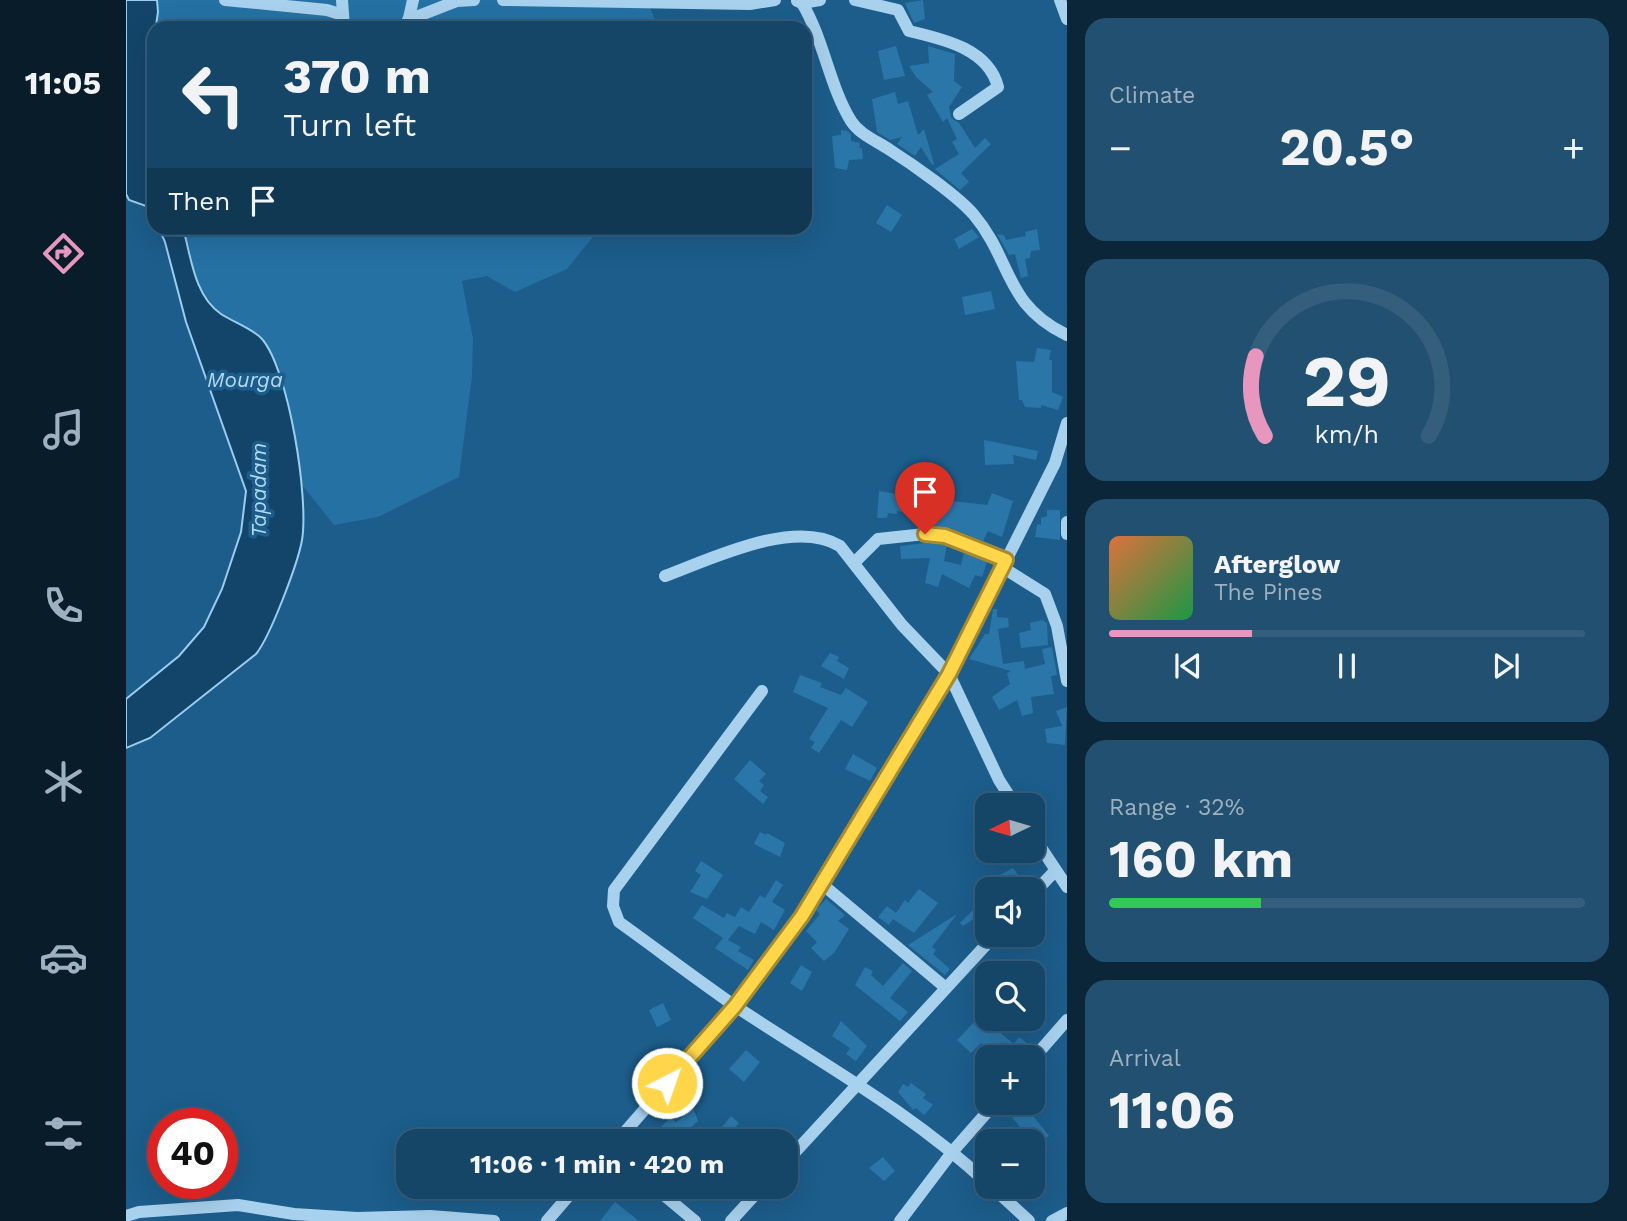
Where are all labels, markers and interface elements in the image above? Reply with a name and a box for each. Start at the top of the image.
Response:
text: 370 m [283,47,431,105]
icon: left [168,49,259,140]
text: 11:05 [25,64,101,102]
text: Climate [1109,82,1195,109]
text: Turn left [283,106,416,144]
text: 20.5° [1279,117,1415,178]
text: − [1109,126,1132,170]
text: + [1562,126,1585,170]
icon: arrive [244,182,282,220]
text: Then [168,186,230,216]
icon: directions [39,229,88,278]
text: 29 [1303,338,1391,424]
water label: Mourga [207,367,283,392]
icon: music [39,405,88,454]
text: km/h [1315,420,1379,449]
water label: Tapadam [246,443,271,537]
pin [895,462,955,534]
icon: arrive [906,473,944,511]
text: Afterglow [1214,549,1340,579]
text: The Pines [1214,579,1323,606]
icon: phone [39,581,88,630]
icon: previous [1169,647,1207,685]
icon: pause [1328,647,1366,685]
icon: next [1487,647,1525,685]
icon: climate [39,757,88,806]
north arrow [975,793,1045,863]
map controls [975,793,1045,1199]
text: Range · 32% [1109,794,1244,821]
text: 160 km [1109,829,1293,890]
button: sound [975,877,1045,947]
icon: car [39,933,88,982]
button: search [975,961,1045,1031]
button: + [975,1045,1045,1115]
text: Arrival [1109,1045,1181,1072]
position arrow [630,1046,704,1120]
text: 11:06 [1109,1080,1235,1141]
speed limit sign: 40 [147,1108,238,1199]
icon: filters [39,1109,88,1158]
button: − [975,1129,1045,1199]
text: 11:06 · 1 min · 420 m [470,1149,724,1179]

